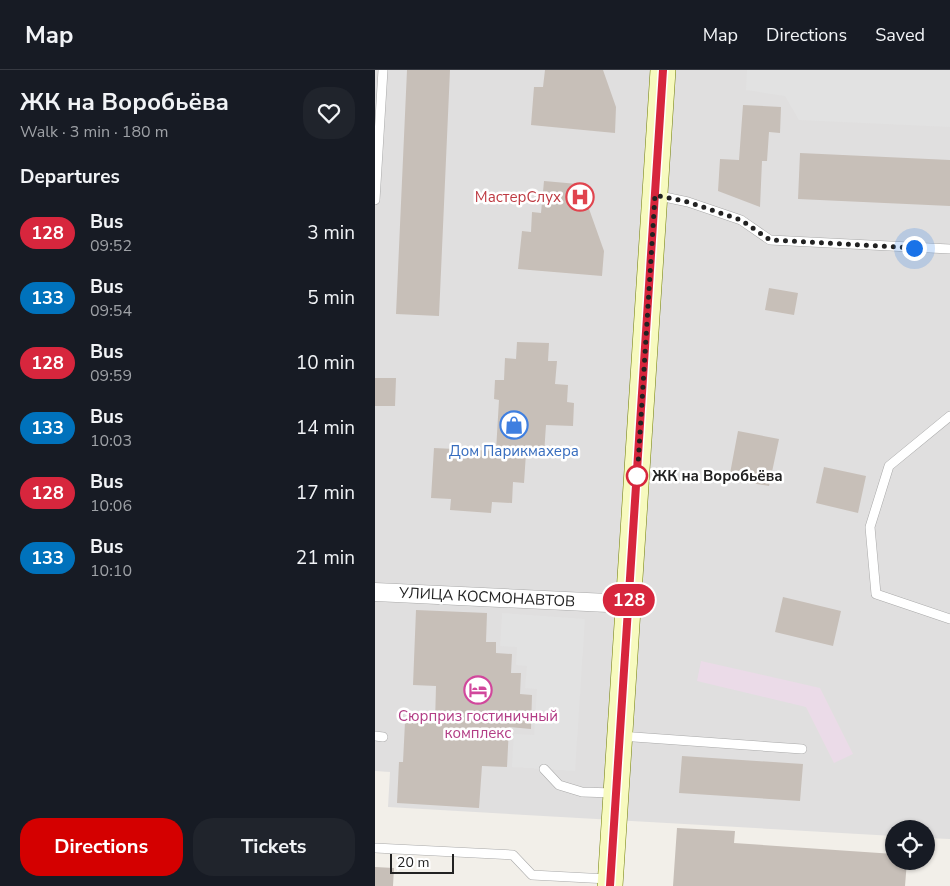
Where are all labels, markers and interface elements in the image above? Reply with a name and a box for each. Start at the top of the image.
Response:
text: Map [25,19,73,51]
text: Map [703,23,738,47]
text: Directions [766,23,847,47]
text: Saved [875,23,925,47]
text: ЖК на Воробьёва [20,86,229,118]
button: heart [303,87,355,139]
text: Walk · 3 min · 180 m [20,121,168,143]
text: Departures [20,164,120,190]
hospital icon: МастерСлух [565,182,595,212]
place label: МастерСлух [475,187,561,207]
text: Bus [90,209,123,235]
text: 3 min [307,220,355,246]
text: 128 [31,221,64,245]
text: 09:52 [90,235,132,257]
your location [902,236,927,261]
text: Bus [90,274,123,300]
text: 5 min [307,285,355,311]
text: 133 [31,286,64,310]
text: 09:54 [90,300,132,322]
text: Bus [90,339,123,365]
text: 10 min [296,350,355,376]
text: 128 [31,351,64,375]
text: 09:59 [90,365,132,387]
text: Bus [90,404,123,430]
shop icon: Дом Парикмахера [499,410,529,440]
text: 14 min [296,415,355,441]
text: 133 [31,416,64,440]
text: 10:03 [90,430,132,452]
place label: Дом Парикмахера [449,441,579,461]
marker: ЖК на Воробьёва [626,465,648,487]
place label: ЖК на Воробьёва [652,466,783,486]
text: Bus [90,469,123,495]
text: 17 min [296,480,355,506]
text: 128 [31,481,64,505]
text: 10:06 [90,495,132,517]
text: Bus [90,534,123,560]
text: 21 min [296,545,355,571]
text: 133 [31,546,64,570]
text: 10:10 [90,560,132,582]
street label: УЛИЦА КОСМОНАВТОВ [397,582,576,612]
line badge: 128 [600,584,658,616]
text: 128 [613,588,645,612]
hotel icon: Сюрприз гостиничный комплекс [463,675,493,705]
place label: Сюрприз гостиничный комплекс [398,706,558,743]
button: Directions [20,818,183,876]
button: Tickets [193,818,355,876]
map controls [885,820,935,870]
button: locate [885,820,935,870]
scale bar [390,851,454,874]
text: 20 m [397,853,429,872]

